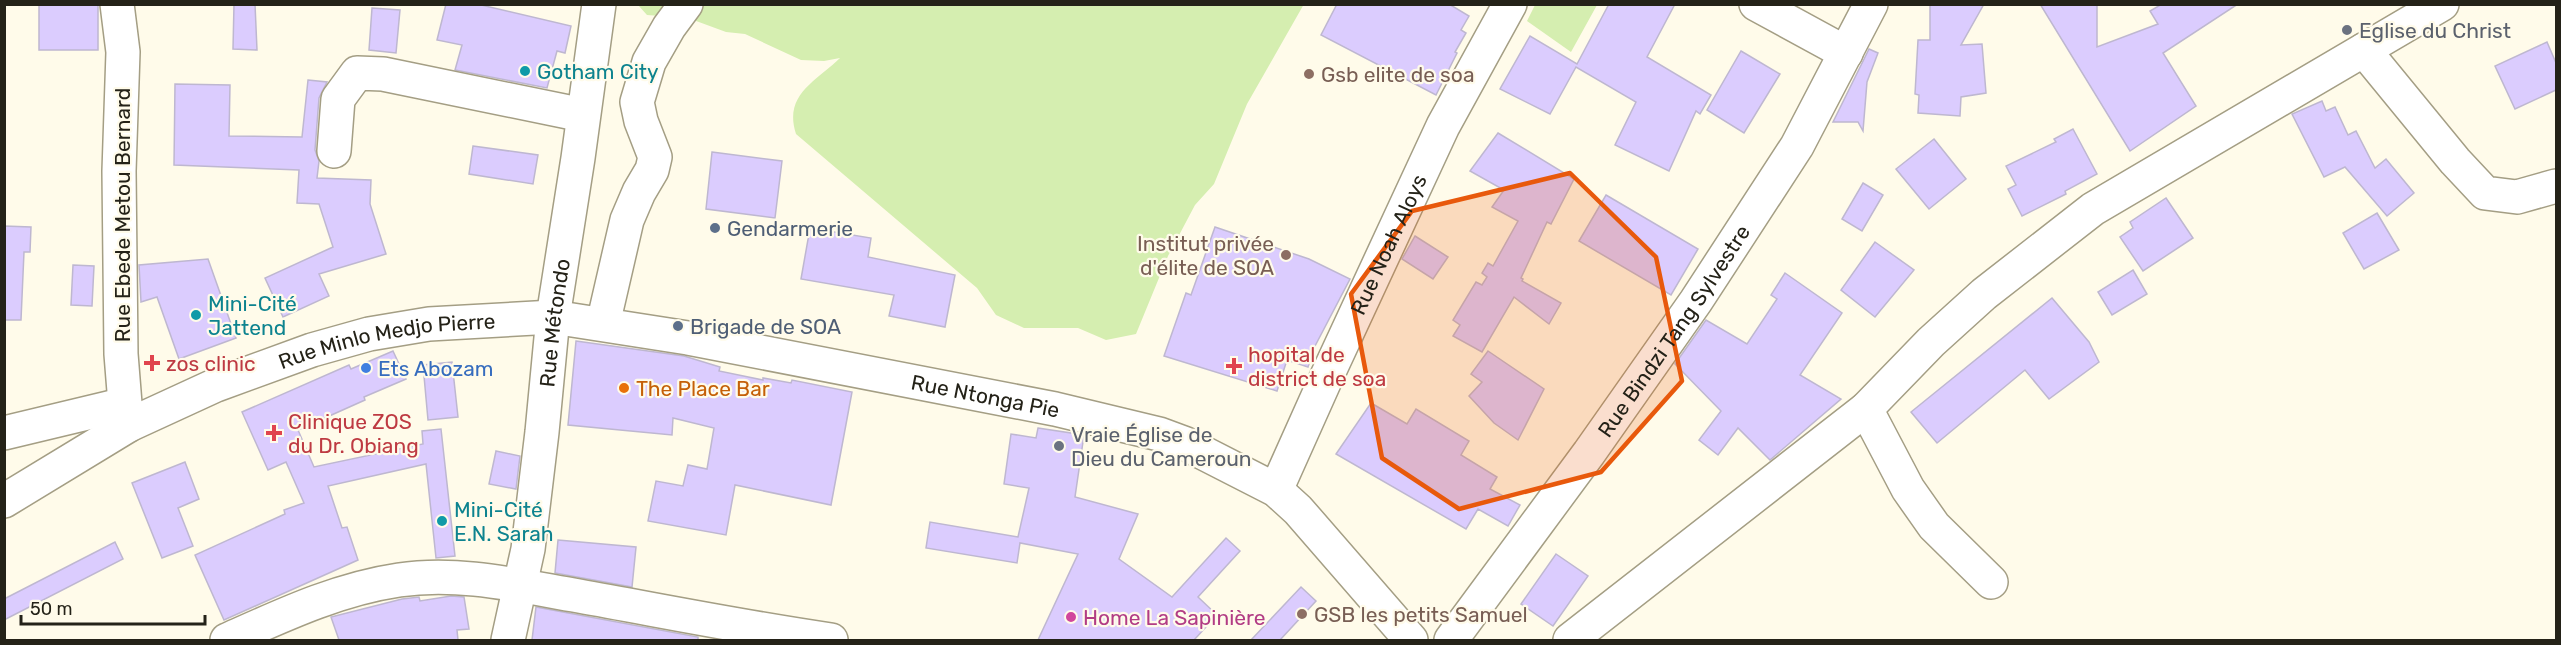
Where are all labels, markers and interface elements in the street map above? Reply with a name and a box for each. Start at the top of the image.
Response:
place label: Eglise du Christ [2359,18,2511,43]
marker: Eglise du Christ [2340,23,2354,37]
place label: Gotham City [537,59,659,84]
place label: Gsb elite de soa [1321,62,1474,87]
marker: Gotham City [518,64,532,78]
marker: Gsb elite de soa [1302,67,1316,81]
street label: Rue Ebede Metou Bernard [110,88,135,342]
street label: Rue Noah Aloys [1345,170,1431,318]
place label: Gendarmerie [727,216,853,241]
street label: Rue Bindzi Tang Sylvestre [1592,220,1755,442]
marker: Gendarmerie [708,221,722,235]
place label: Institut privée d'élite de SOA [1137,231,1274,280]
marker: Institut privée d'élite de SOA [1279,248,1293,262]
street label: Rue Métondo [534,257,575,388]
place label: Mini-Cité Jattend [208,291,297,340]
marker: Mini-Cité Jattend [189,308,203,322]
street label: Rue Minlo Medjo Pierre [275,308,496,374]
place label: Brigade de SOA [690,314,841,339]
marker: Brigade de SOA [671,319,685,333]
place label: hopital de district de soa [1248,342,1386,391]
place label: zos clinic [166,351,256,376]
marker: zos clinic [143,354,161,372]
place label: Ets Abozam [378,356,493,381]
marker: hopital de district de soa [1225,357,1243,375]
marker: Ets Abozam [359,361,373,375]
street label: Rue Ntonga Pie [909,369,1062,422]
place label: The Place Bar [636,376,770,401]
marker: The Place Bar [617,381,631,395]
place label: Clinique ZOS du Dr. Obiang [288,409,419,458]
place label: Vraie Église de Dieu du Cameroun [1071,422,1252,471]
marker: Clinique ZOS du Dr. Obiang [265,424,283,442]
marker: Vraie Église de Dieu du Cameroun [1052,439,1066,453]
place label: Mini-Cité E.N. Sarah [454,497,554,546]
marker: Mini-Cité E.N. Sarah [435,514,449,528]
scale bar [21,588,206,626]
text: 50 m [30,598,73,620]
place label: GSB les petits Samuel [1314,602,1528,627]
place label: Home La Sapinière [1083,605,1266,630]
marker: GSB les petits Samuel [1295,607,1309,621]
marker: Home La Sapinière [1064,610,1078,624]

